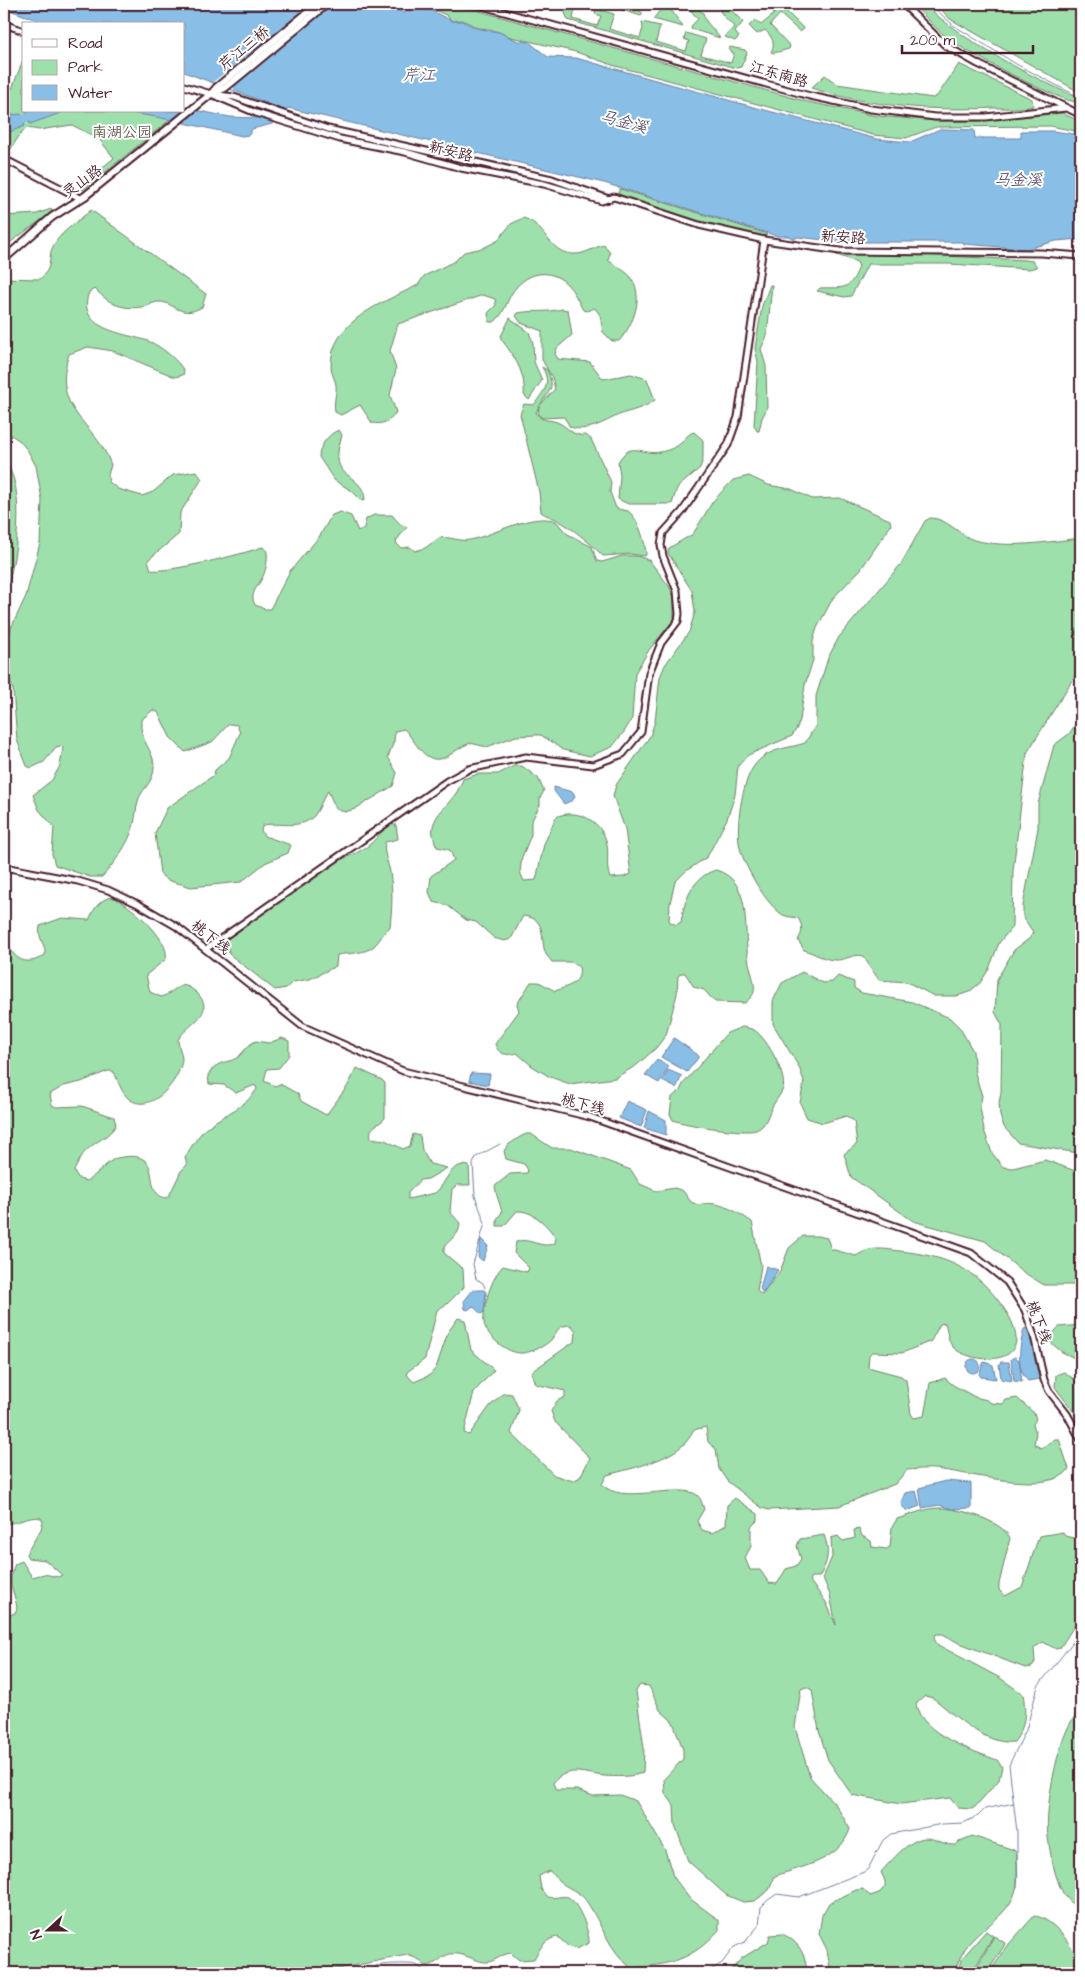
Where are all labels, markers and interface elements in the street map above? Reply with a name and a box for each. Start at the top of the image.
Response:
street label: 芹江三桥 [214,21,274,75]
legend [22,22,185,112]
scale bar [902,22,1034,54]
text: 200 m [910,30,956,51]
text: Road [68,33,103,54]
street label: 江东南路 [747,56,811,93]
text: Park [68,57,103,78]
water label: 芹江 [403,64,436,86]
text: Water [68,83,112,104]
water label: 马金溪 [598,105,651,139]
park label: 南湖公园 [92,122,152,143]
street label: 新安路 [426,136,475,167]
street label: 灵山路 [58,160,107,203]
water label: 马金溪 [994,169,1043,191]
street label: 新安路 [820,225,866,250]
street label: 桃下线 [186,915,235,960]
street label: 桃下线 [558,1089,607,1120]
street label: 桃下线 [1021,1297,1056,1347]
north arrow [22,1904,72,1954]
text: N [26,1926,48,1942]

